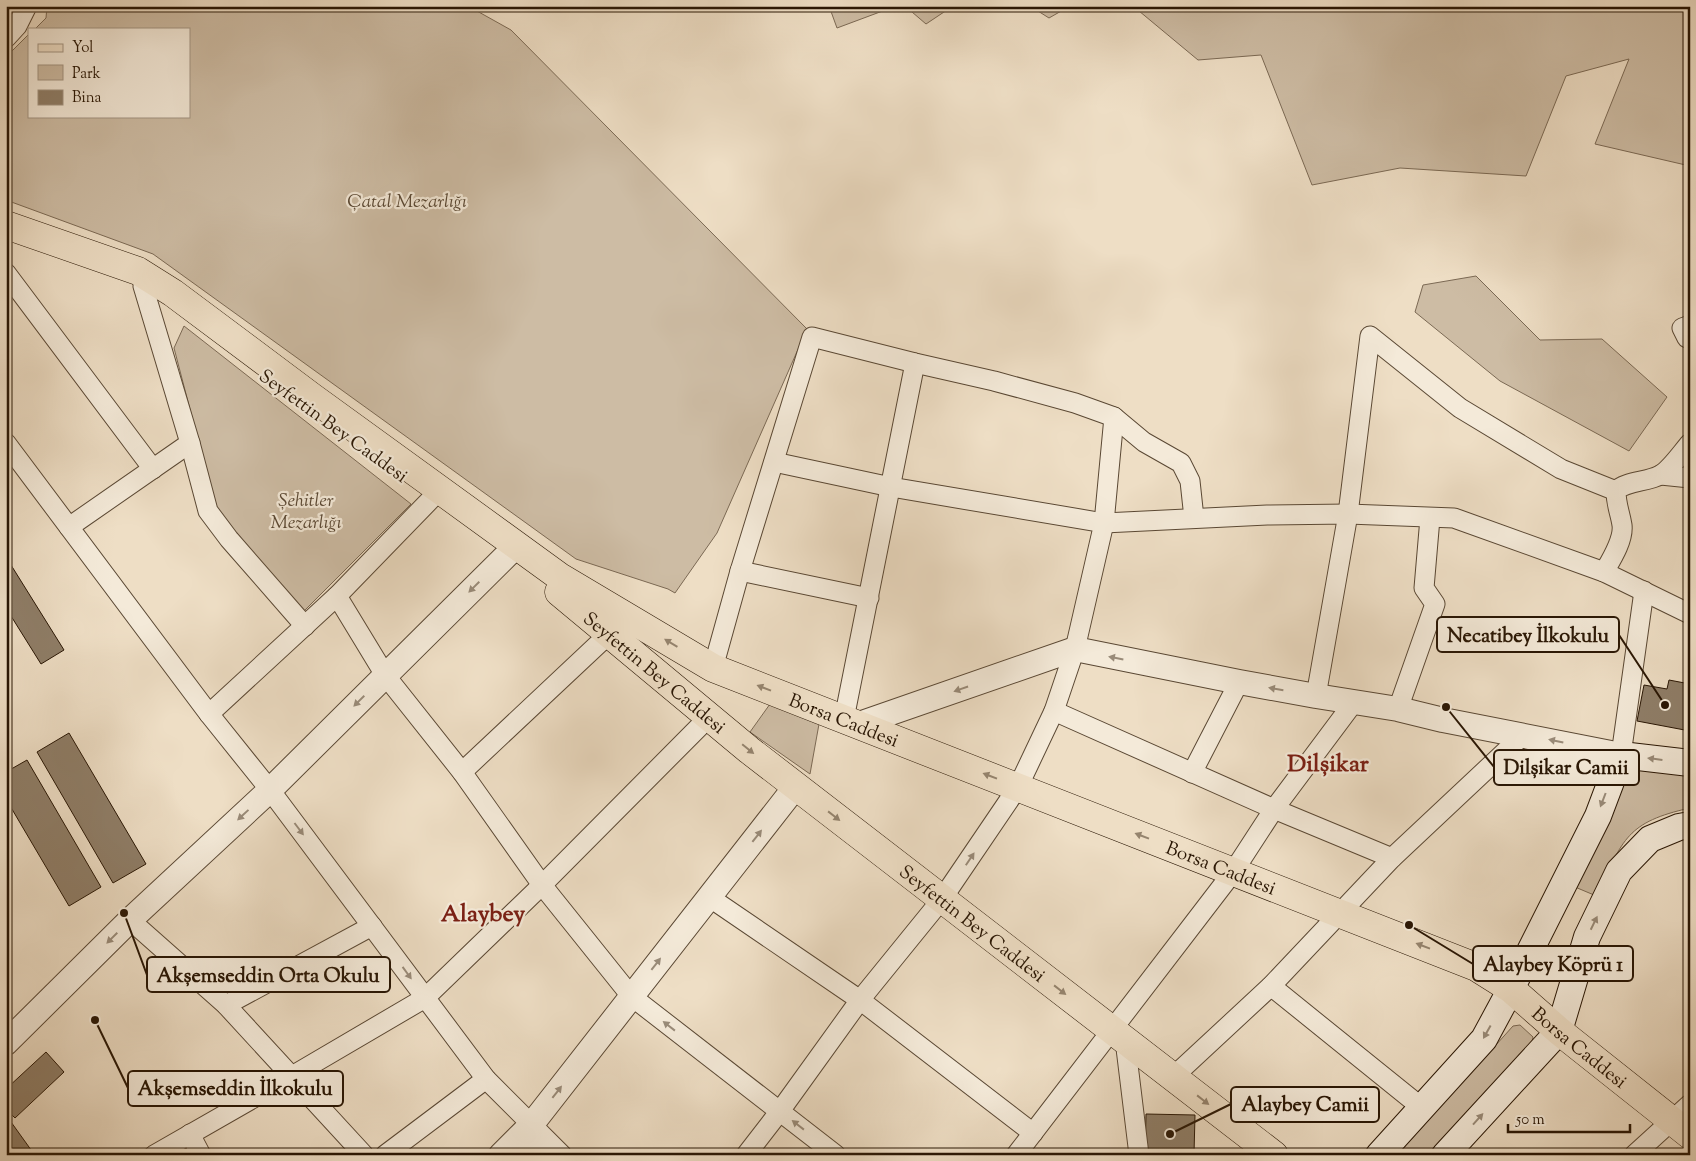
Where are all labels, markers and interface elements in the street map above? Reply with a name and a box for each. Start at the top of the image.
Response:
legend [28,28,190,118]
text: Yol [72,38,94,59]
text: Park [72,64,101,85]
text: Bina [72,88,102,109]
park label: Çatal Mezarlığı [347,189,467,216]
street label: Seyfettin Bey Caddesi [252,364,413,490]
park label: Şehitler Mezarlığı [270,488,342,537]
one-way arrow [469,581,481,593]
street label: Seyfettin Bey Caddesi [576,606,731,741]
callout: Necatibey İlkokulu [1437,617,1619,652]
text: Necatibey İlkokulu [1447,622,1610,652]
one-way arrow [664,638,677,647]
one-way arrow [1108,653,1124,661]
one-way arrow [756,684,771,692]
one-way arrow [954,685,969,693]
one-way arrow [1267,685,1283,693]
street label: Borsa Caddesi [784,688,902,755]
one-way arrow [353,695,365,707]
one-way arrow [1547,737,1563,745]
one-way arrow [741,743,754,754]
district label: Dilşikar [1287,748,1370,782]
callout: Dilşikar Camii [1494,750,1639,785]
text: Dilşikar Camii [1503,755,1629,784]
one-way arrow [1647,755,1663,763]
one-way arrow [983,772,998,779]
one-way arrow [1599,793,1607,808]
one-way arrow [237,809,249,821]
one-way arrow [828,811,841,821]
one-way arrow [294,822,305,835]
one-way arrow [751,830,762,843]
one-way arrow [1134,831,1149,839]
street label: Borsa Caddesi [1161,836,1279,903]
one-way arrow [965,852,975,866]
street label: Seyfettin Bey Caddesi [893,860,1050,990]
district label: Alaybey [441,898,525,932]
one-way arrow [1590,916,1598,930]
one-way arrow [106,932,118,944]
one-way arrow [1416,942,1430,950]
callout: Alaybey Köprü 1 [1473,946,1633,981]
text: Alaybey Köprü 1 [1483,952,1623,981]
callout: Akşemseddin Orta Okulu [147,957,390,992]
one-way arrow [651,958,662,971]
text: Akşemseddin Orta Okulu [156,963,380,992]
one-way arrow [402,966,412,980]
one-way arrow [1053,985,1067,995]
street label: Borsa Caddesi [1524,1002,1632,1096]
one-way arrow [663,1020,676,1031]
one-way arrow [1483,1025,1492,1039]
callout: Akşemseddin İlkokulu [128,1071,343,1106]
text: Akşemseddin İlkokulu [138,1075,333,1105]
one-way arrow [551,1086,562,1099]
callout: Alaybey Camii [1231,1087,1379,1122]
text: Alaybey Camii [1241,1092,1369,1121]
one-way arrow [1196,1094,1209,1105]
scale bar [1508,1101,1631,1133]
text: 50 m [1515,1110,1545,1131]
one-way arrow [1472,1113,1484,1125]
one-way arrow [791,1120,805,1130]

